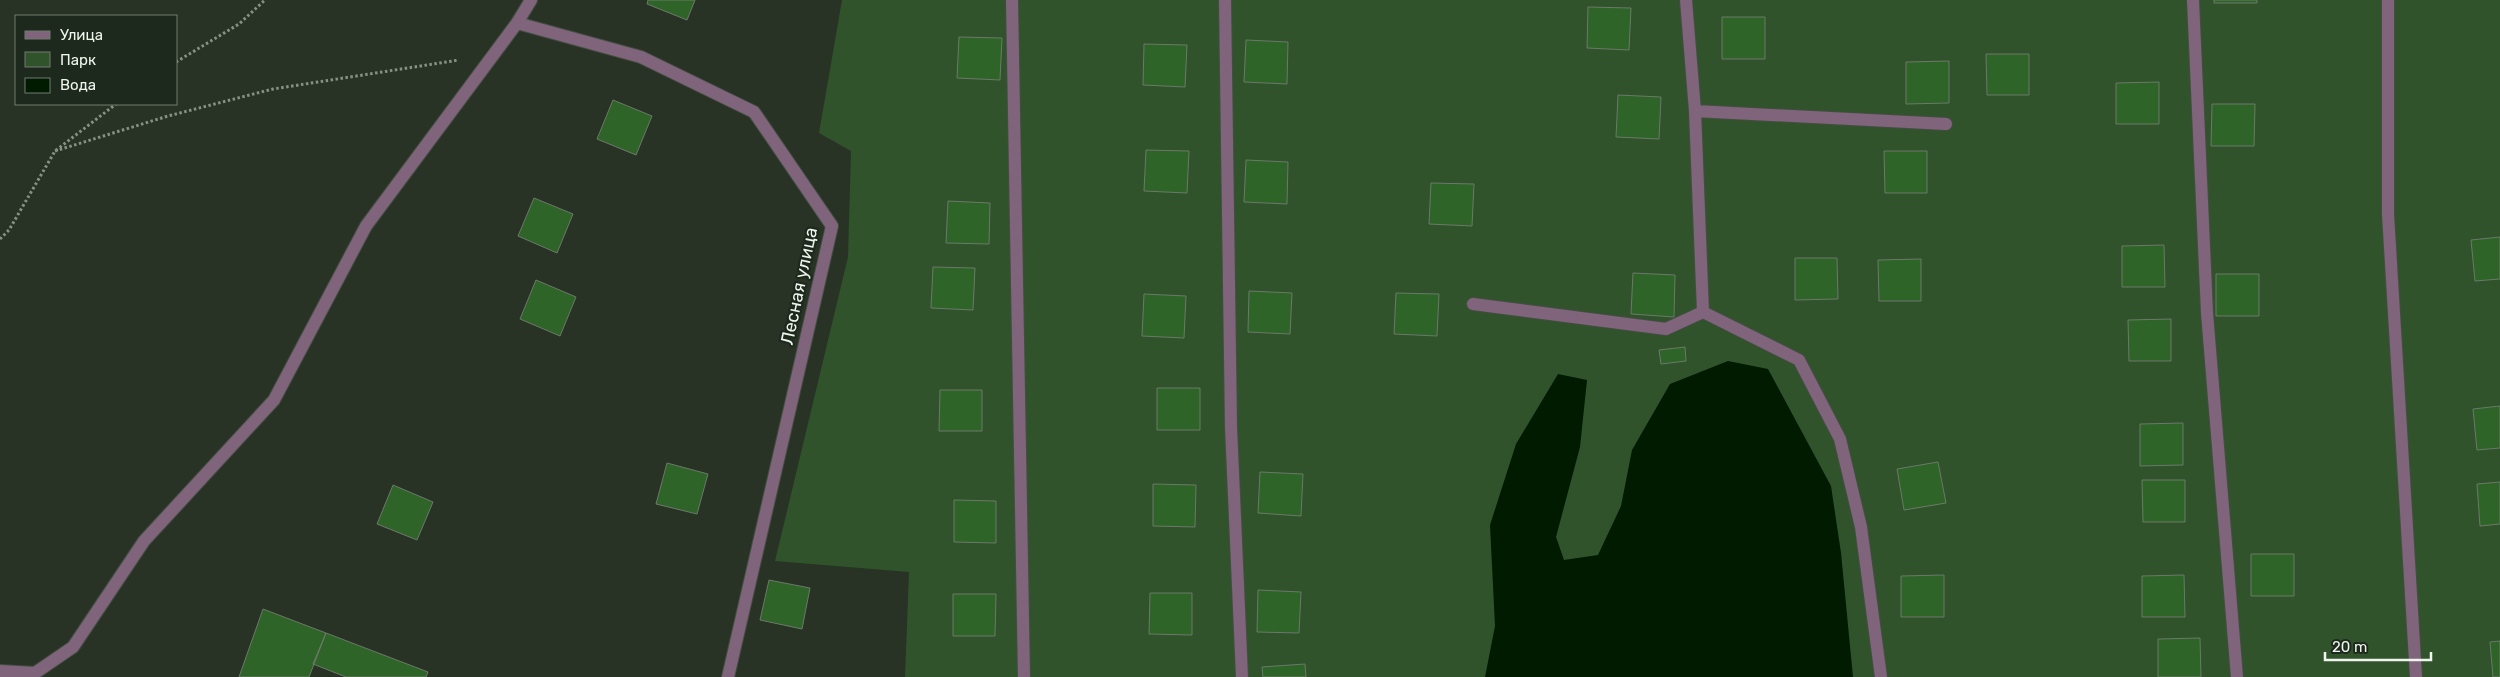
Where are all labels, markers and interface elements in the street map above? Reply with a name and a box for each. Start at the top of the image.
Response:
legend [15,15,178,105]
text: Улица [60,26,103,44]
text: Парк [60,51,96,69]
text: Вода [60,76,96,94]
street label: Лесная улица [776,225,822,347]
scale bar [2325,630,2431,662]
text: 20 m [2332,638,2367,656]

